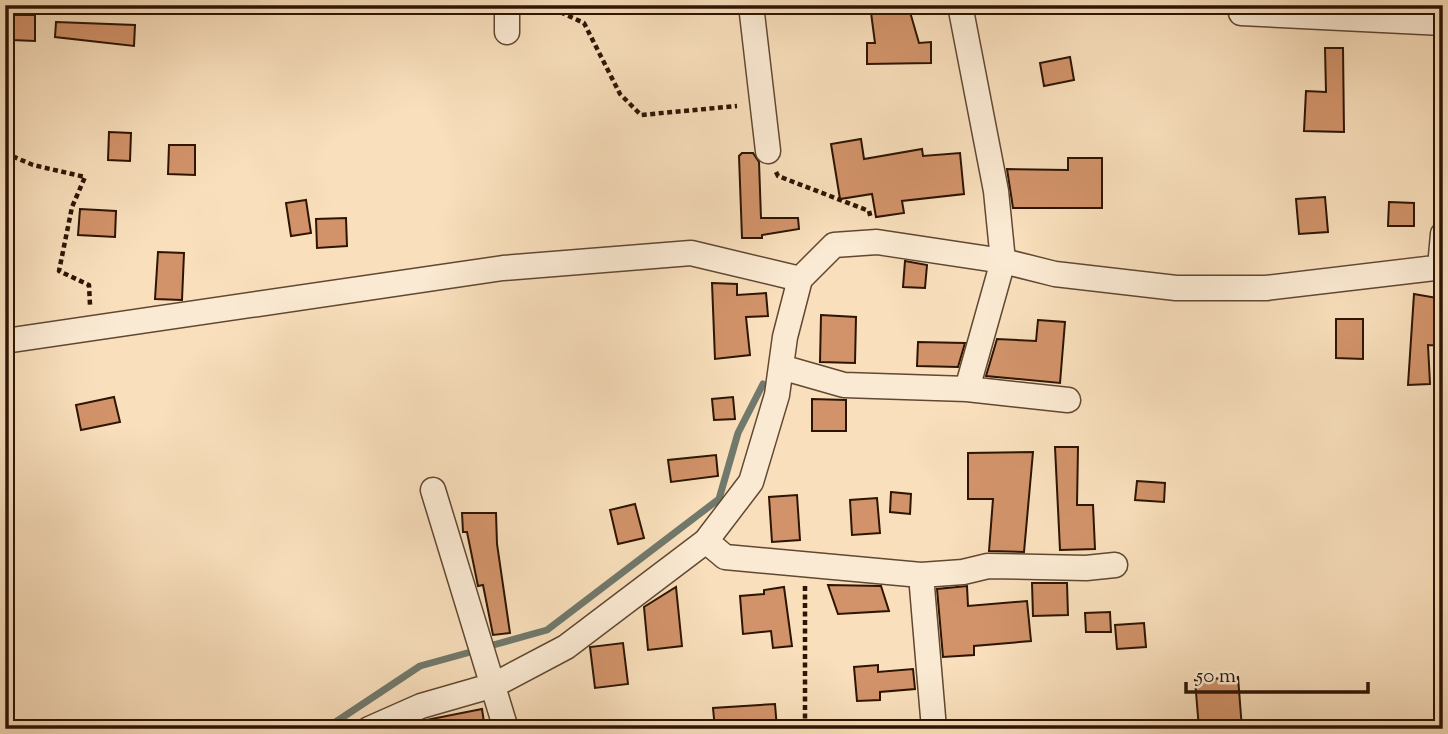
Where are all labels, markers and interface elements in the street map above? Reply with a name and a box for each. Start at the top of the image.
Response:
scale bar [1186,650,1368,694]
text: 50 m [1195,662,1236,692]

